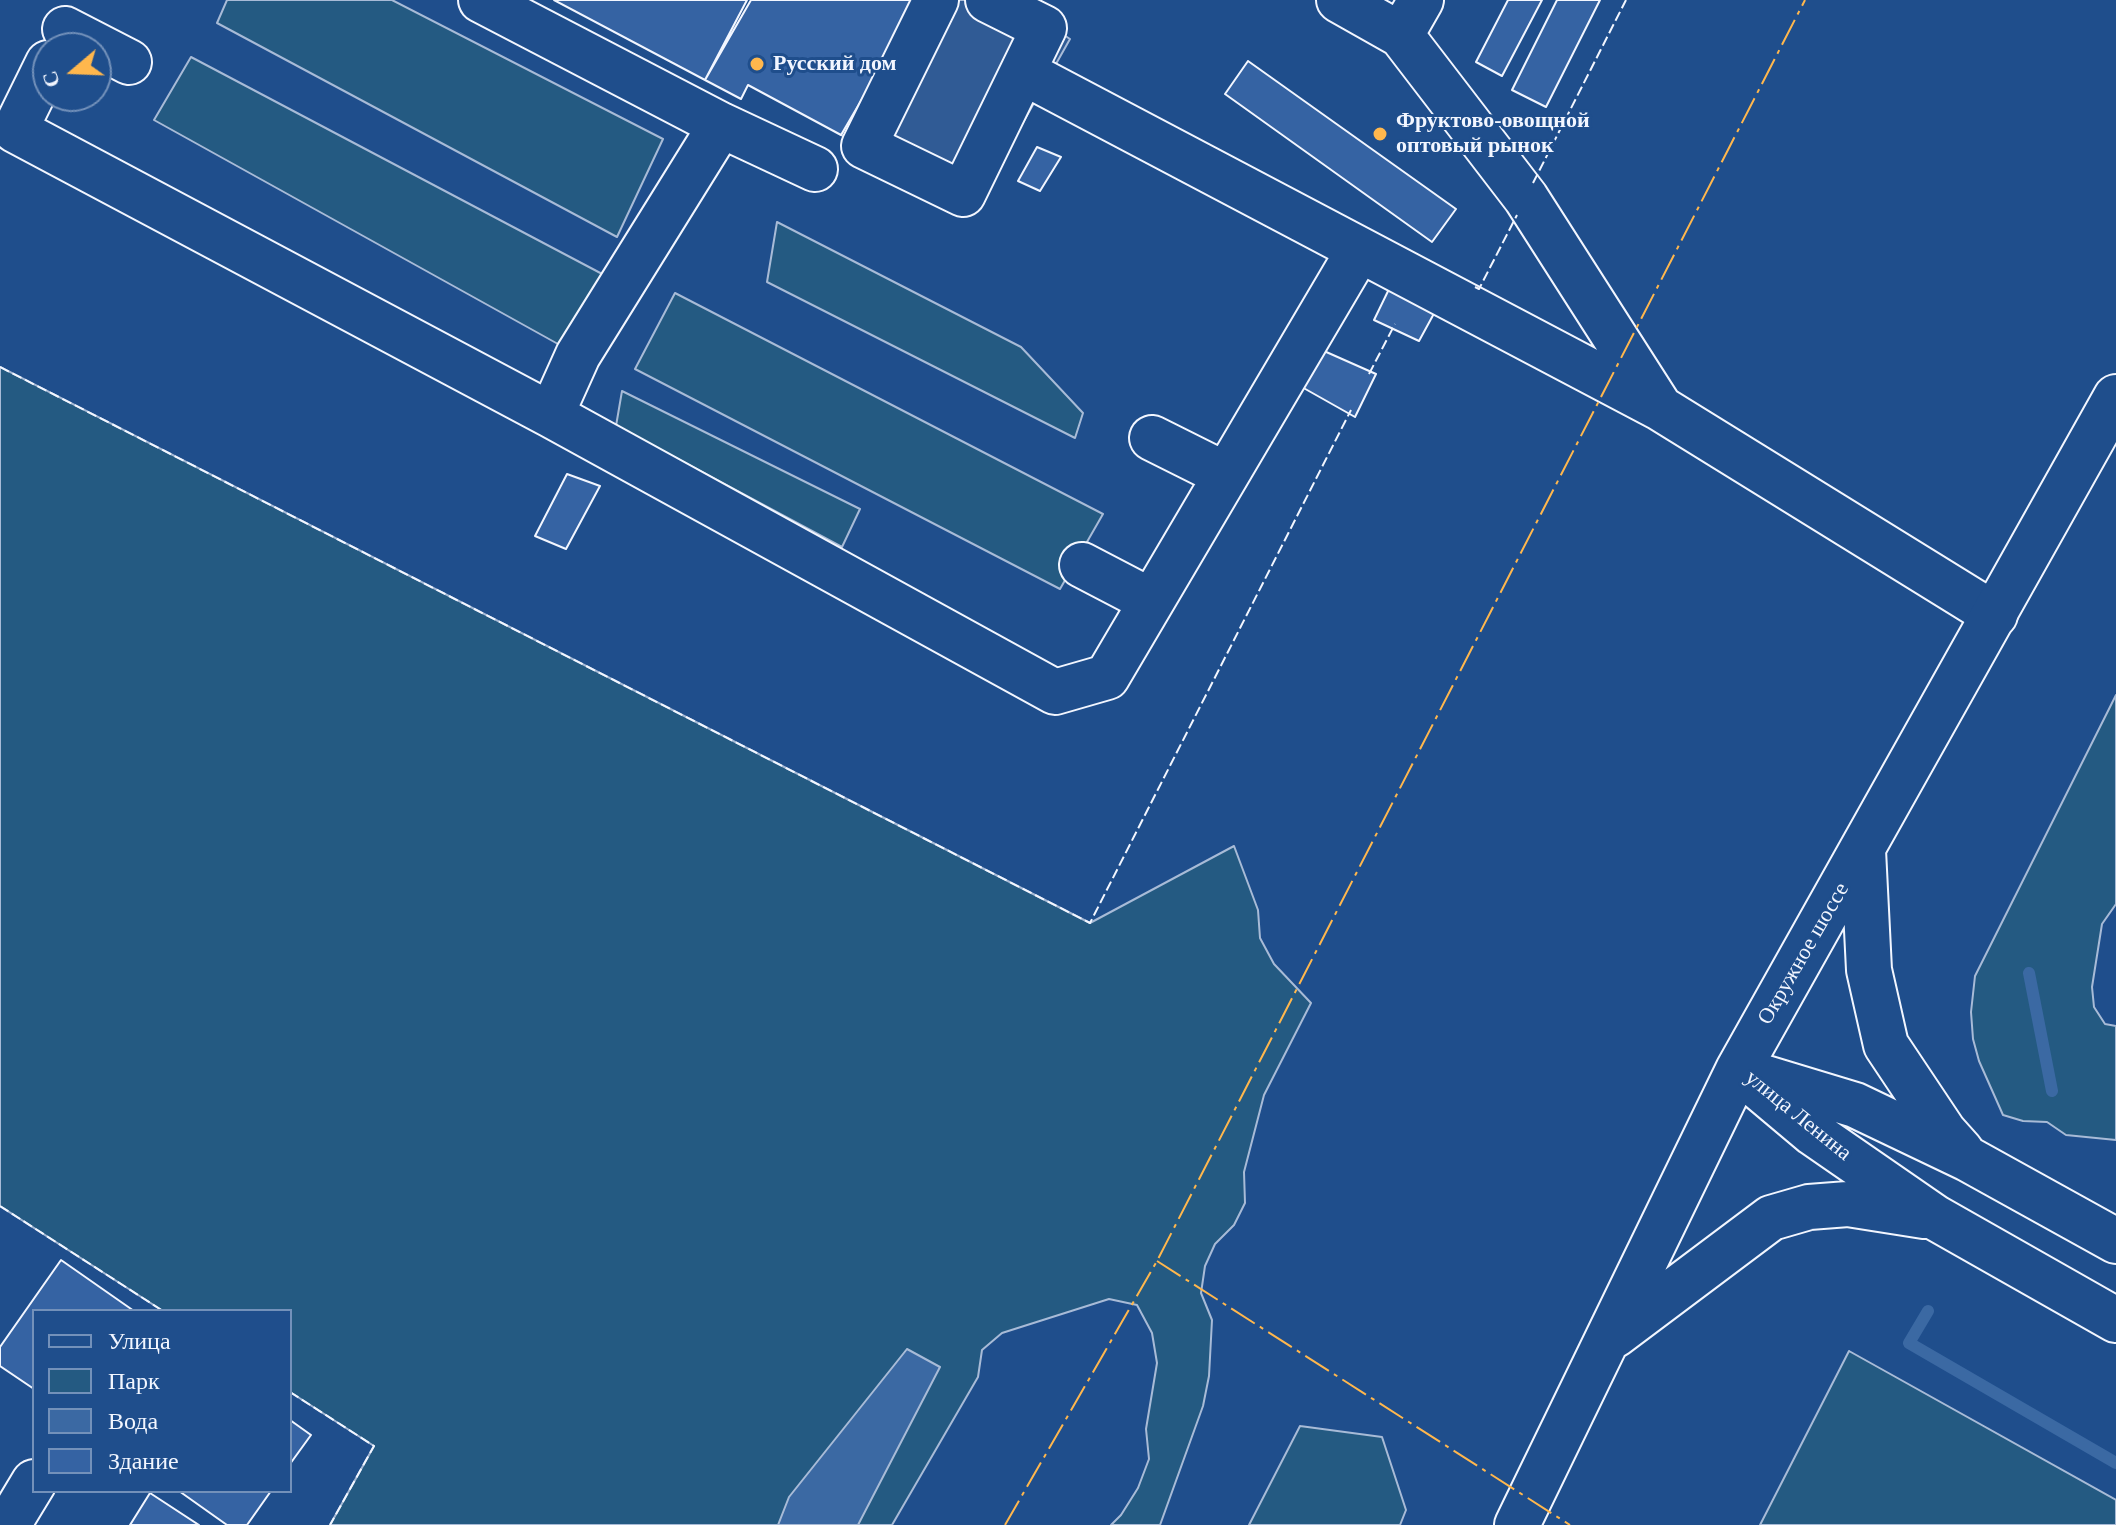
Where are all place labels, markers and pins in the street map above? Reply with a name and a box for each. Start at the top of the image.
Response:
place label: Русский дом [773,51,897,77]
marker: Русский дом [748,55,766,73]
place label: Фруктово-овощной оптовый рынок [1396,108,1590,160]
marker: Фруктово-овощной оптовый рынок [1371,125,1389,143]

